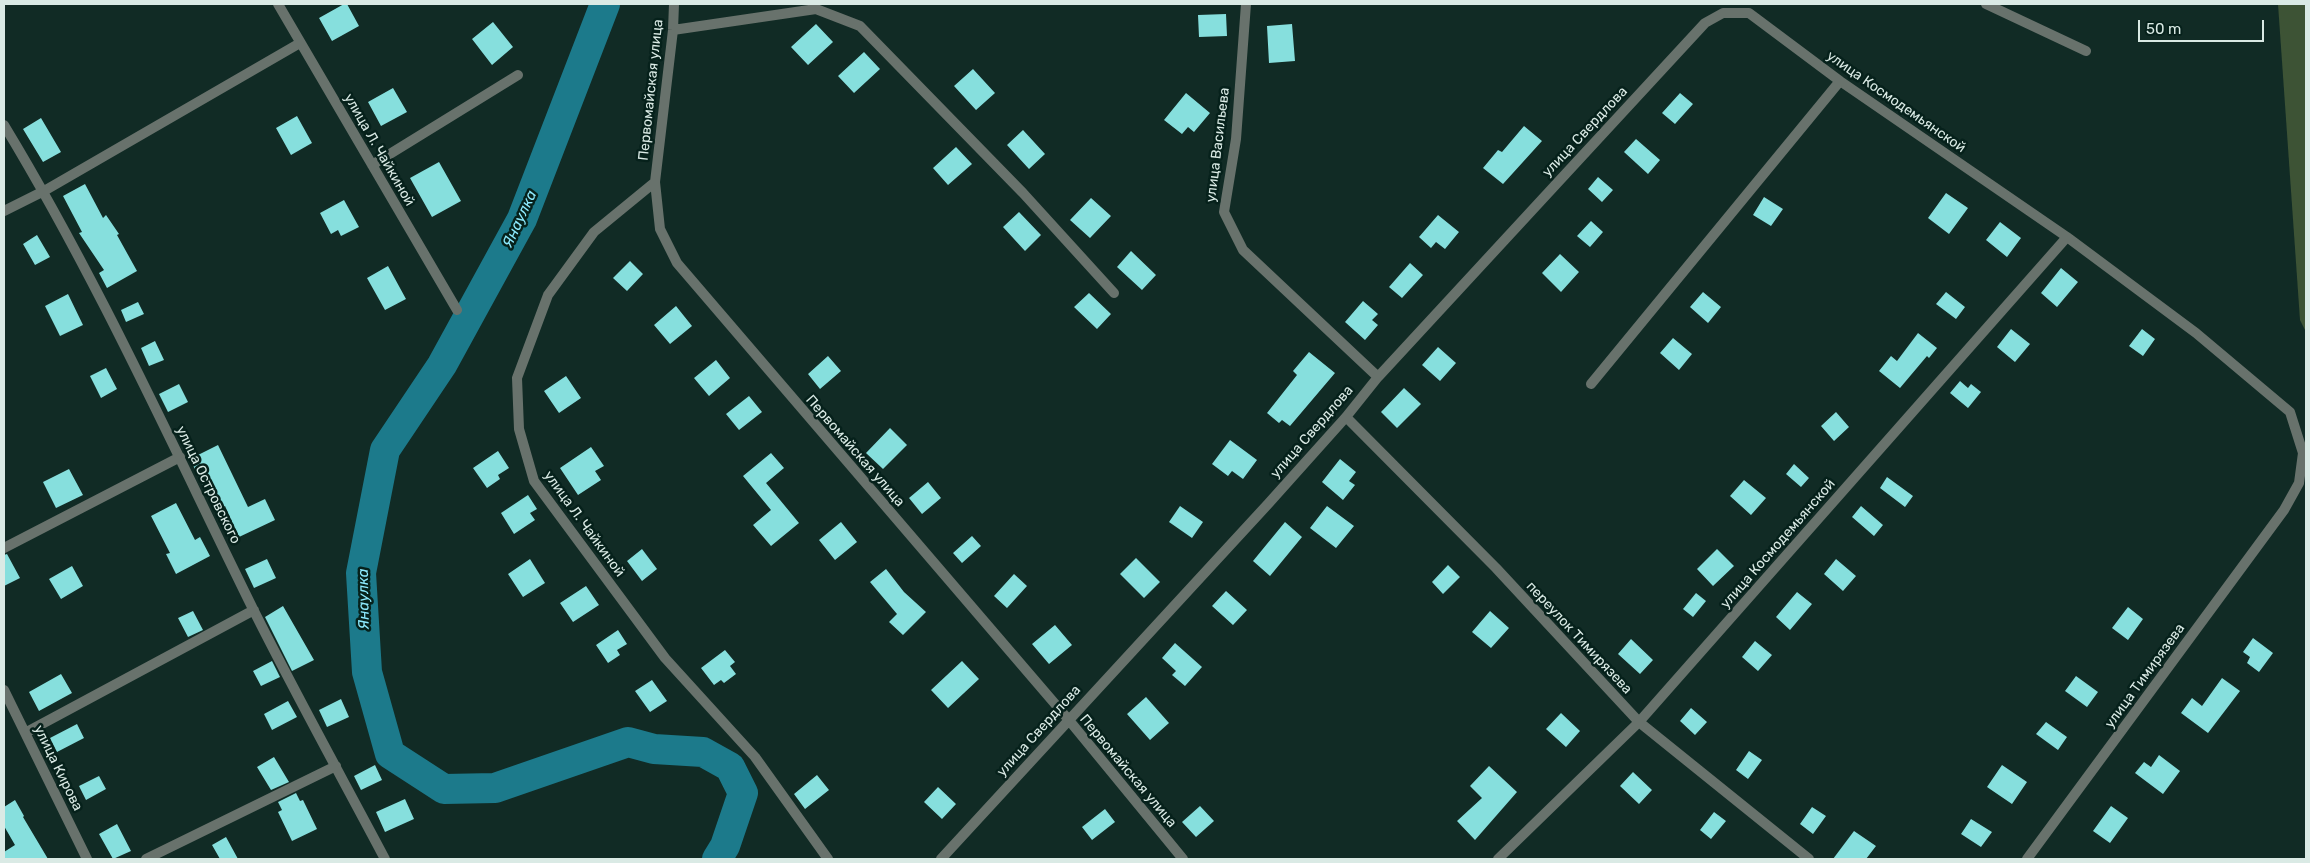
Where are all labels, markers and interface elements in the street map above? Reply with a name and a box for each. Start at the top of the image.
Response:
scale bar [2140,10,2266,42]
street label: Первомайская улица [635,18,667,162]
text: 50 m [2146,20,2181,38]
street label: улица Космодемьянской [1823,48,1969,156]
street label: улица Свердлова [1539,83,1631,181]
street label: улица Васильева [1203,87,1233,203]
street label: улица Л. Чайкиной [340,91,418,209]
water label: Янаулка [499,188,541,250]
street label: улица Свердлова [1267,382,1357,482]
street label: Первомайская улица [802,392,908,510]
street label: улица Островского [172,423,244,547]
street label: улица Л. Чайкиной [540,468,628,580]
street label: улица Космодемьянской [1717,476,1839,612]
water label: Янаулка [354,568,374,630]
street label: переулок Тимирязева [1523,578,1635,698]
street label: улица Тимирязева [2101,621,2189,731]
street label: улица Свердлова [994,682,1084,780]
street label: Первомайская улица [1076,711,1180,831]
street label: улица Кирова [30,722,86,814]

